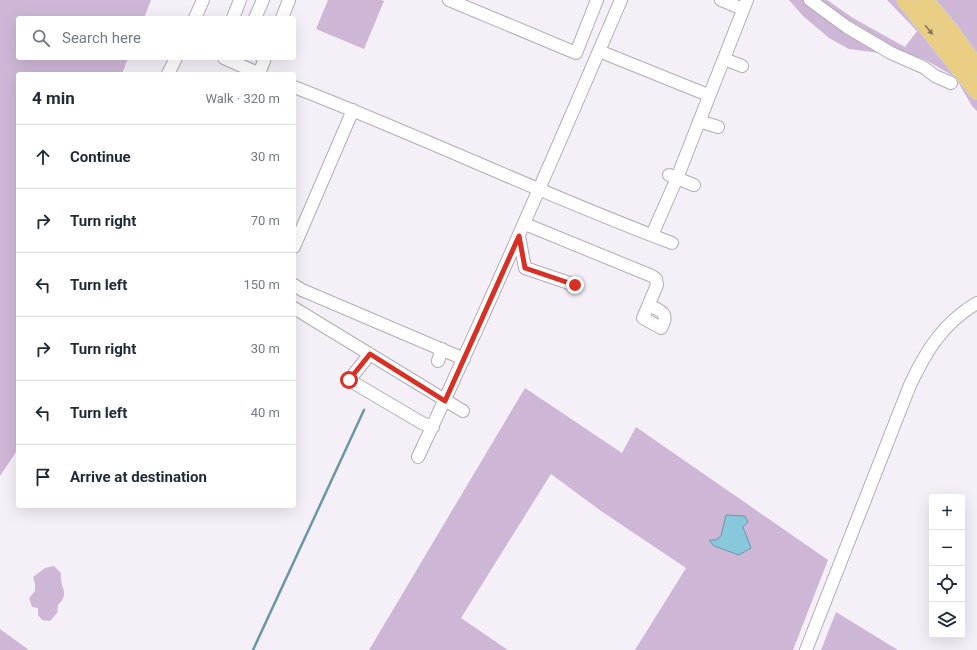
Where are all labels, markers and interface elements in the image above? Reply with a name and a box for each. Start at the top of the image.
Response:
search box [16,16,296,60]
one-way arrow [925,25,934,36]
icon: search [30,27,52,49]
text: Search here [62,29,141,47]
text: 4 min [32,88,75,108]
text: Walk · 320 m [205,91,280,106]
icon: ahead [32,146,54,168]
text: Continue [70,148,131,166]
text: 30 m [251,149,280,164]
icon: right [32,210,54,232]
text: Turn right [70,212,136,230]
text: 70 m [251,213,280,228]
icon: left [32,274,54,296]
text: Turn left [70,276,127,294]
route end [566,276,584,294]
text: 150 m [243,277,280,292]
icon: right [32,338,54,360]
text: Turn right [70,340,136,358]
text: 30 m [251,341,280,356]
route start [340,371,358,389]
icon: left [32,402,54,424]
text: Turn left [70,404,127,422]
text: 40 m [251,405,280,420]
icon: arrive [32,466,54,488]
text: Arrive at destination [70,468,207,486]
map controls [929,494,965,638]
button: + [929,494,965,530]
button: − [929,530,965,566]
button: locate [929,566,965,602]
button: layers [929,602,965,638]

